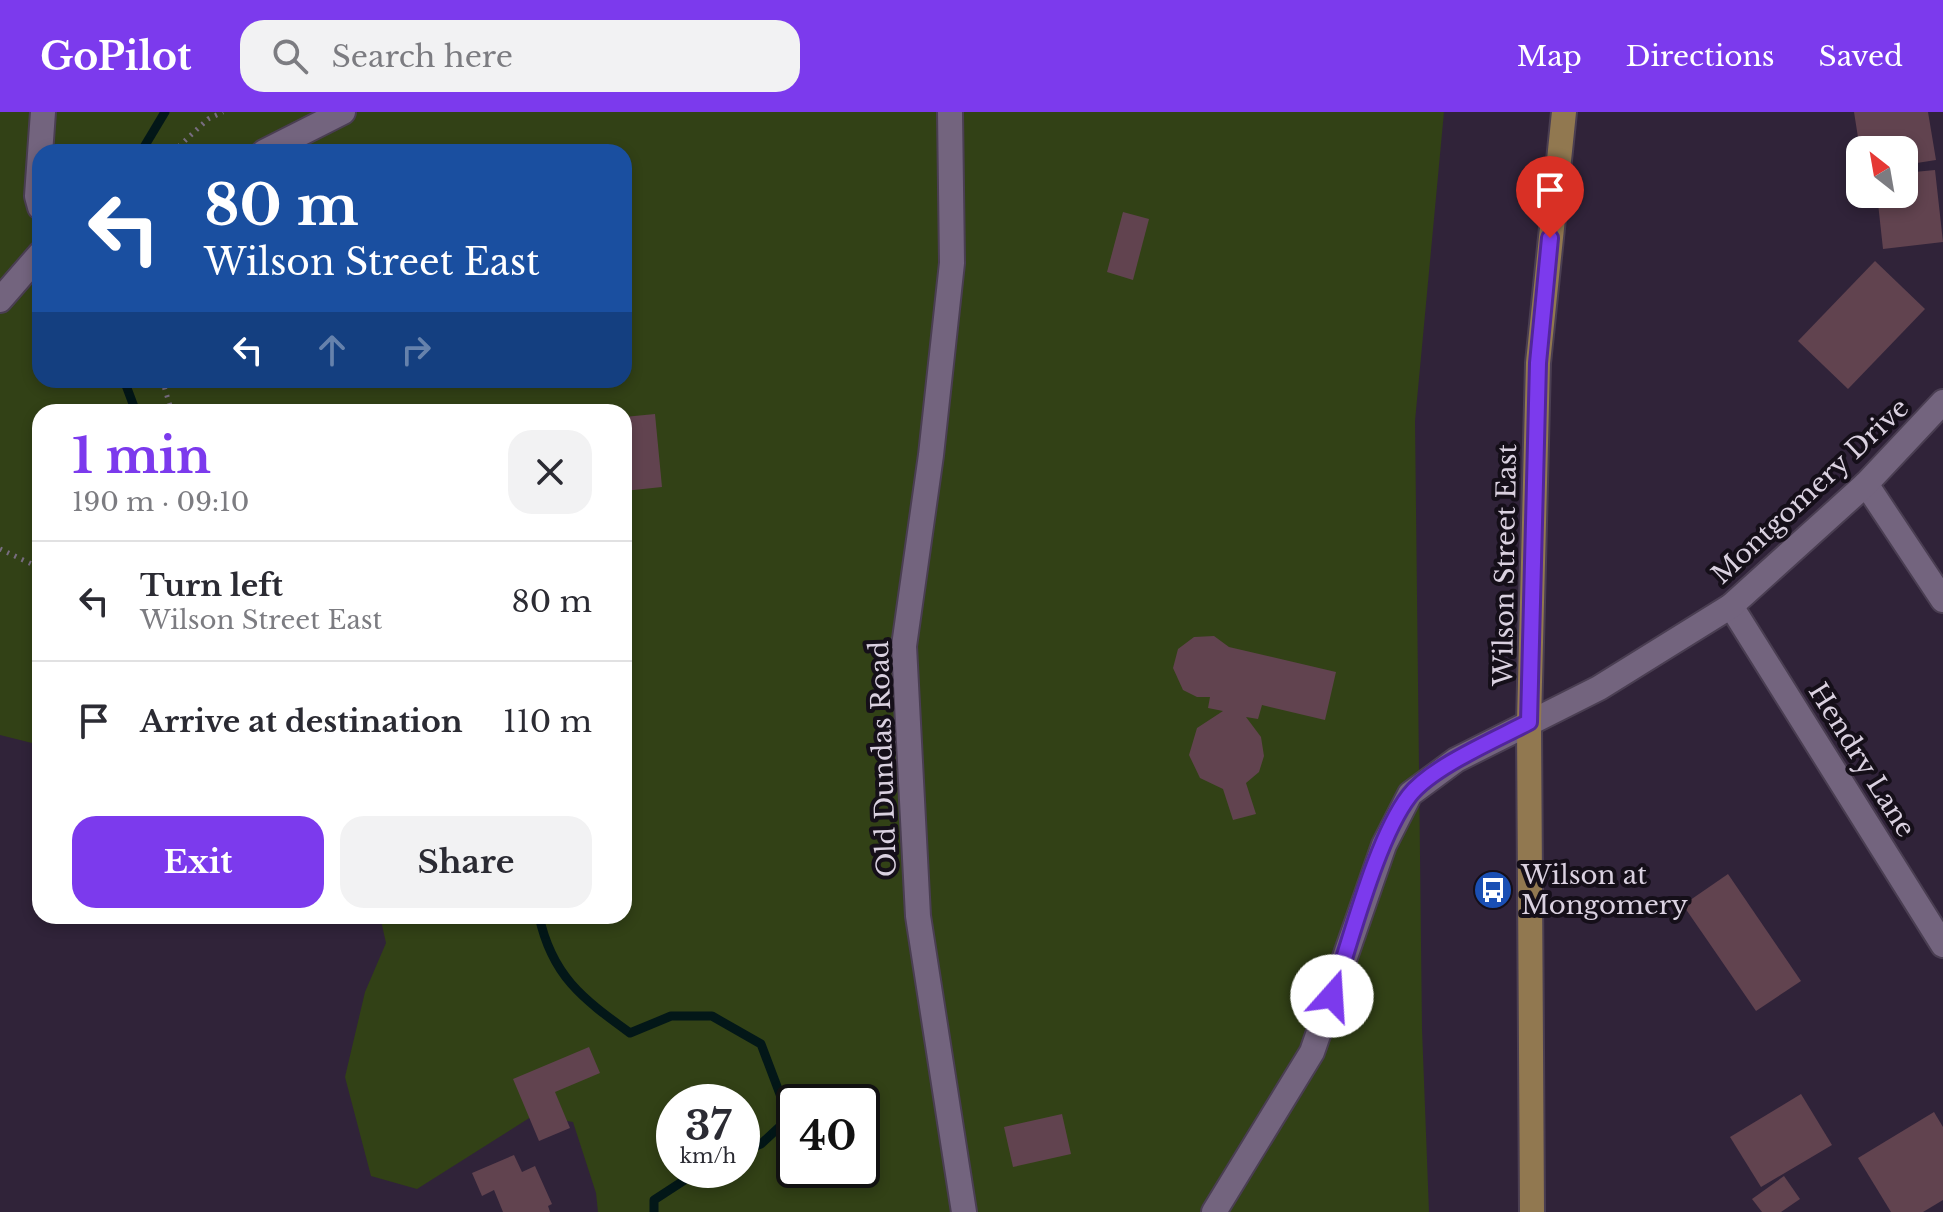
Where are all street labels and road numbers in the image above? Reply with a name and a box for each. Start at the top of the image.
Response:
street label: Montgomery Drive [1705,391,1915,591]
street label: Wilson Street East [1487,443,1523,687]
street label: Old Dundas Road [863,640,903,878]
street label: Hendry Lane [1802,677,1922,843]

